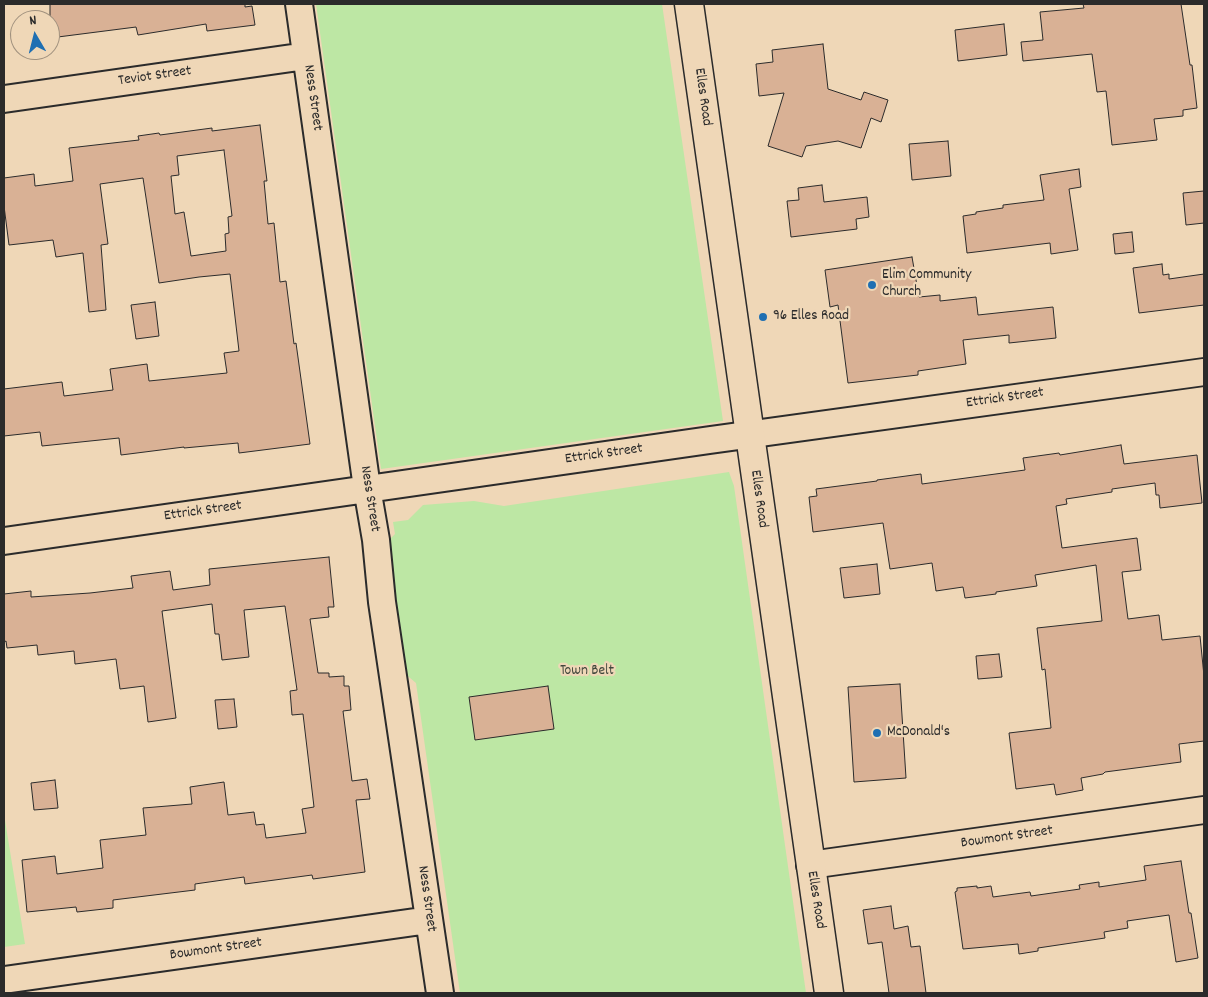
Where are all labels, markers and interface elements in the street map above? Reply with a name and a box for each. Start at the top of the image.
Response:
north arrow [10,10,60,60]
text: N [28,11,38,32]
street label: Teviot Street [117,63,193,91]
street label: Ness Street [298,64,326,132]
street label: Elles Road [689,67,715,127]
place label: Elim Community Church [882,267,971,302]
marker: Elim Community Church [866,279,878,291]
place label: 96 Elles Road [773,308,849,326]
marker: 96 Elles Road [757,311,769,323]
street label: Ettrick Street [965,385,1045,413]
street label: Ettrick Street [564,441,644,469]
street label: Ness Street [355,465,383,533]
street label: Elles Road [745,469,771,529]
street label: Ettrick Street [163,498,243,526]
park label: Town Belt [560,663,614,681]
place label: McDonald's [887,724,950,742]
marker: McDonald's [871,727,883,739]
street label: Bowmont Street [960,823,1054,853]
street label: Ness Street [412,865,440,933]
street label: Elles Road [802,870,828,930]
street label: Bowmont Street [169,935,263,965]

